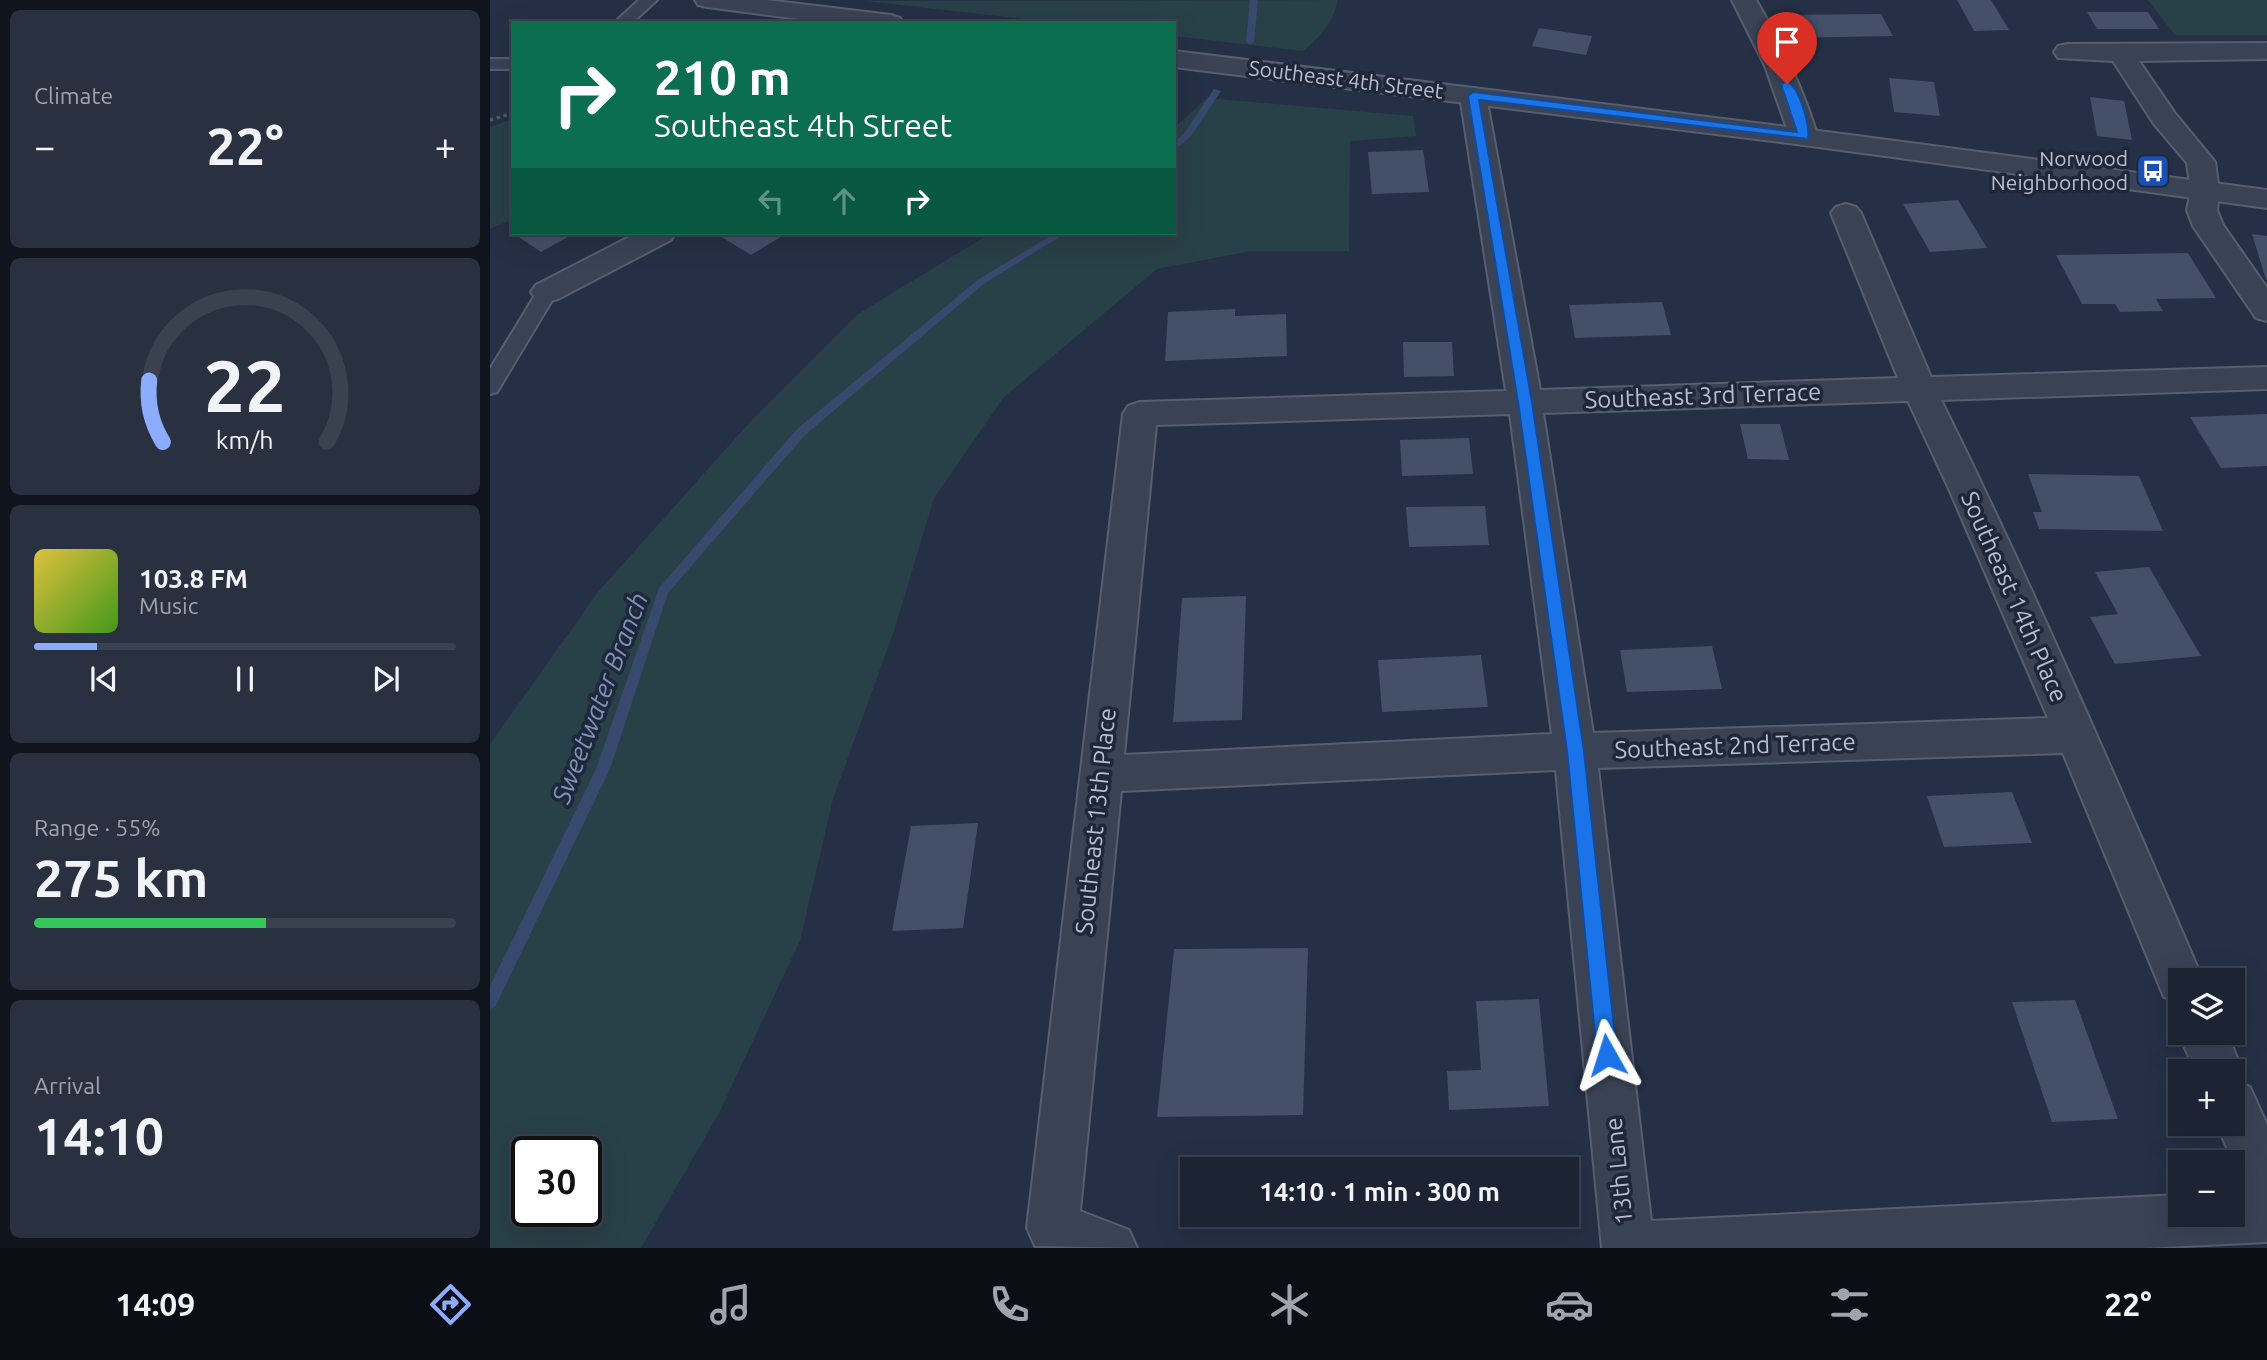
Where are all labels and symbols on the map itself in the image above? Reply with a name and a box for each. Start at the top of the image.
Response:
pin [1757,12.0,1817,84]
street label: Southeast 4th Street [1248,55,1445,103]
place label: Norwood Neighborhood [1991,146,2128,194]
bus stop icon: Norwood Neighborhood [2134,152,2172,190]
street label: Southeast 3rd Terrace [1584,378,1822,413]
street label: Southeast 14th Place [1956,487,2073,706]
water label: Sweetwater Branch [546,588,653,808]
street label: Southeast 13th Place [1070,706,1121,935]
street label: Southeast 2nd Terrace [1614,728,1856,763]
position arrow [1570,1018,1644,1092]
street label: 13th Lane [1599,1116,1638,1226]
speed limit sign: 30 [511,1136,602,1227]

